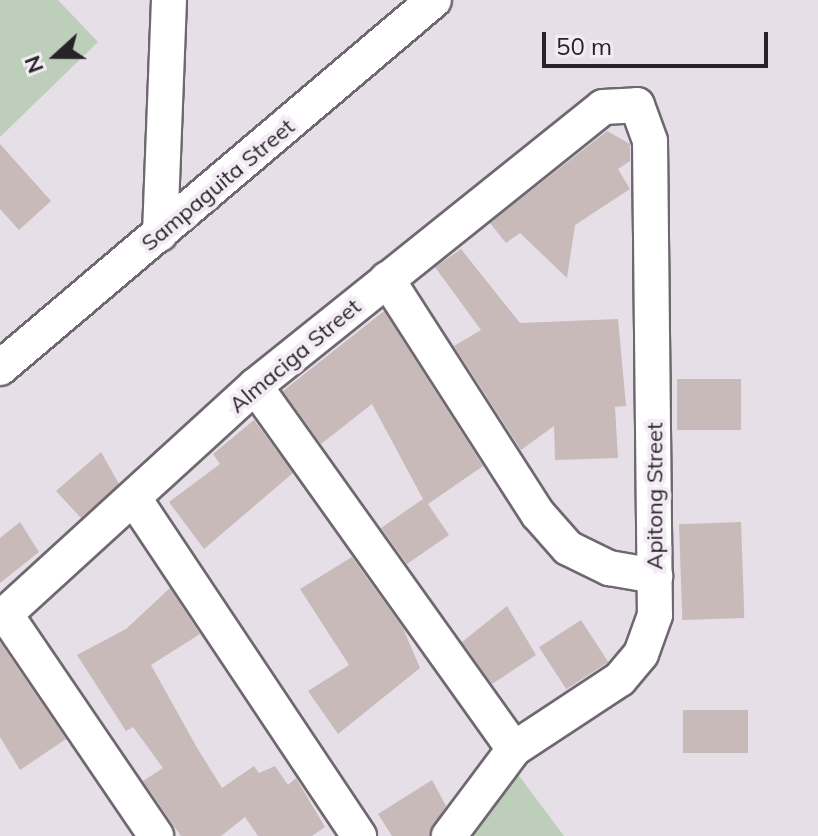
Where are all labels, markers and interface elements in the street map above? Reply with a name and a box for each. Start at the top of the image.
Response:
north arrow [16,16,96,96]
scale bar [546,16,772,66]
text: 50 m [556,31,612,61]
text: N [18,52,50,77]
street label: Sampaguita Street [136,113,300,257]
street label: Almaciga Street [224,293,366,419]
street label: Apitong Street [642,422,668,570]

